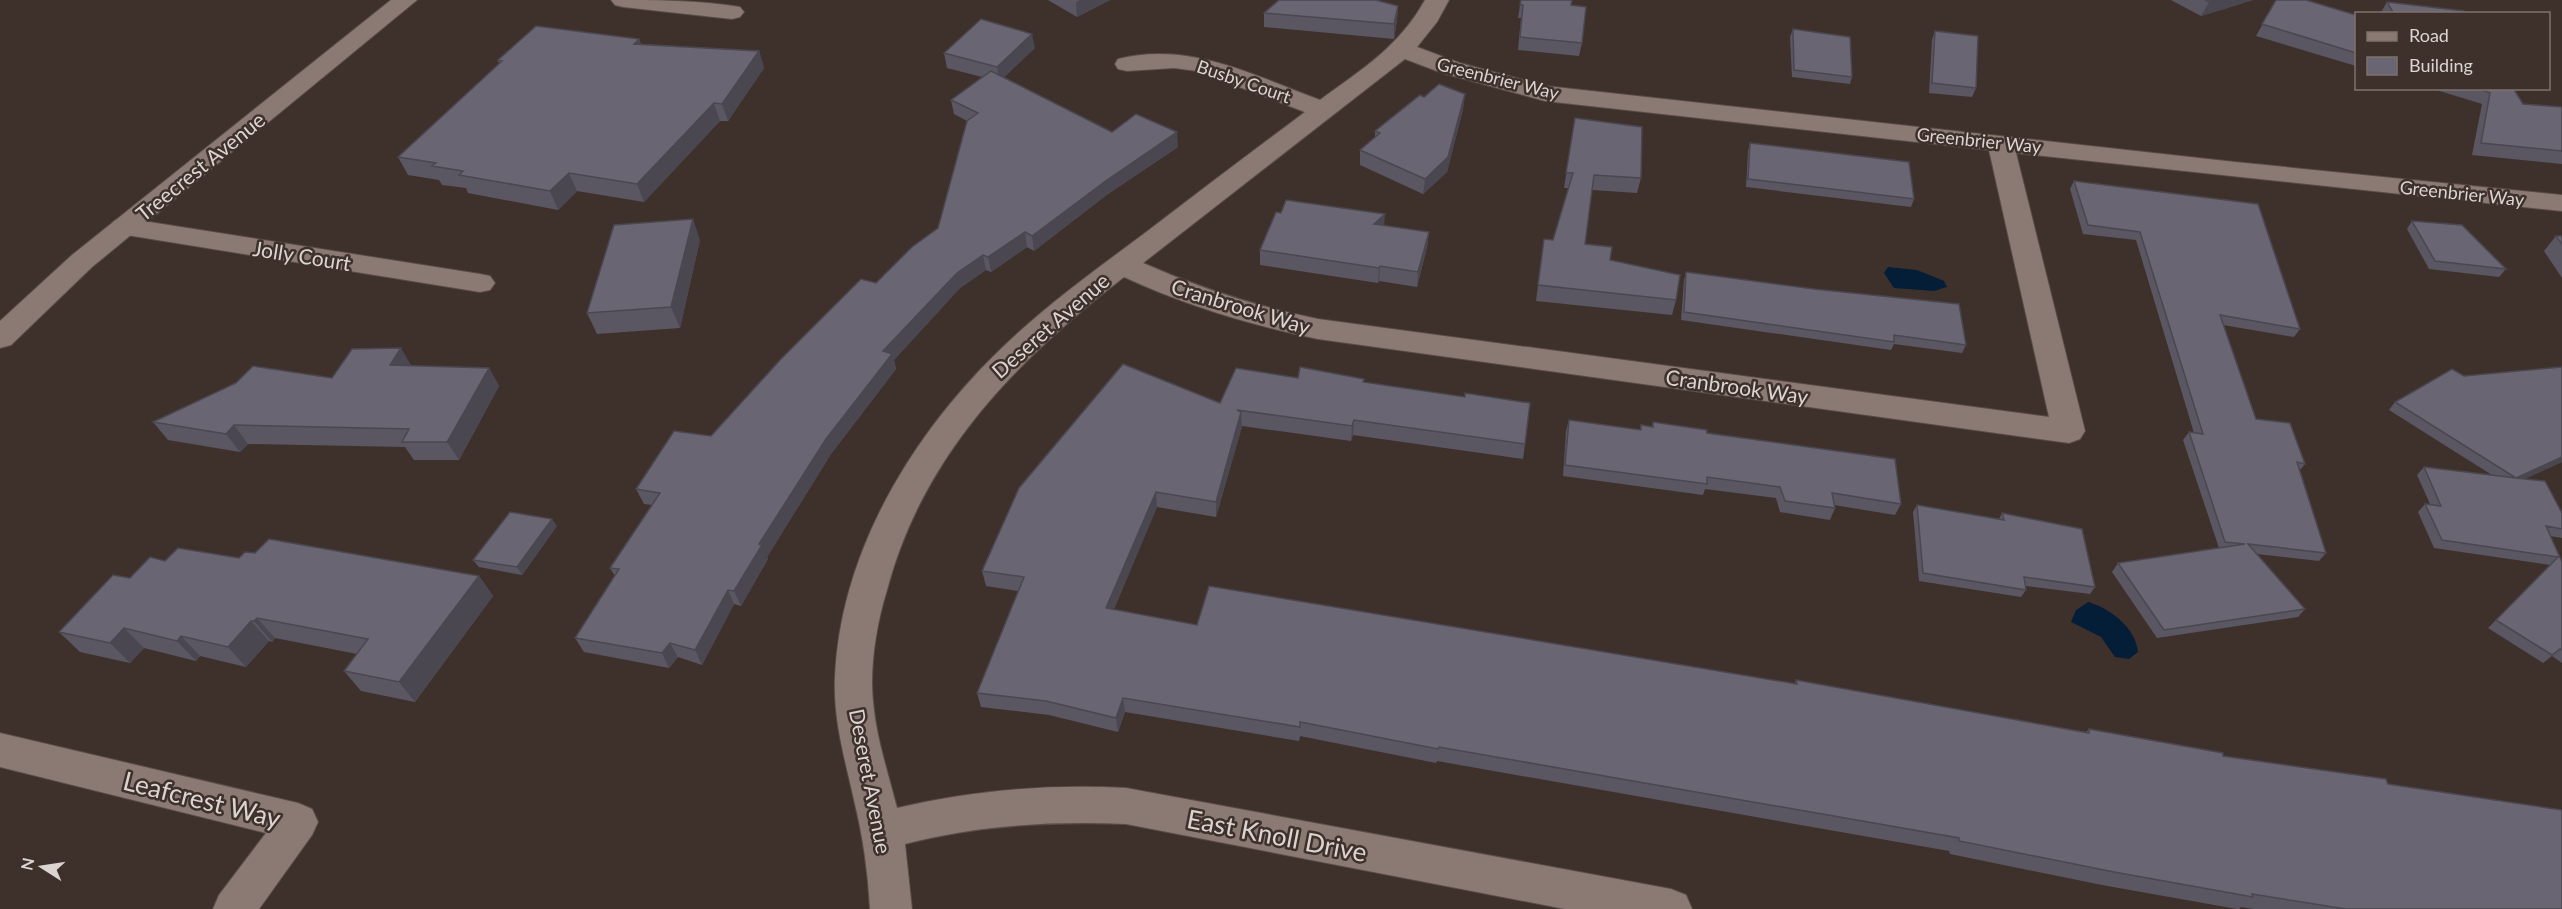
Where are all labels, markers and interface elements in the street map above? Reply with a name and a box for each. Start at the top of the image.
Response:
legend [2355,12,2550,90]
text: Road [2409,24,2449,46]
street label: Greenbrier Way [1435,52,1562,104]
text: Building [2409,54,2473,76]
street label: Busby Court [1194,55,1294,107]
street label: Treecrest Avenue [130,106,270,226]
street label: Greenbrier Way [1916,123,2043,158]
street label: Greenbrier Way [2399,176,2526,211]
street label: Jolly Court [251,235,353,275]
street label: Deseret Avenue [986,267,1114,383]
street label: Cranbrook Way [1169,273,1314,339]
street label: Cranbrook Way [1664,364,1810,408]
street label: Deseret Avenue [845,706,897,856]
street label: Leafcrest Way [120,764,285,834]
street label: East Knoll Drive [1184,802,1370,868]
north arrow [12,837,72,897]
text: N [16,856,37,872]

